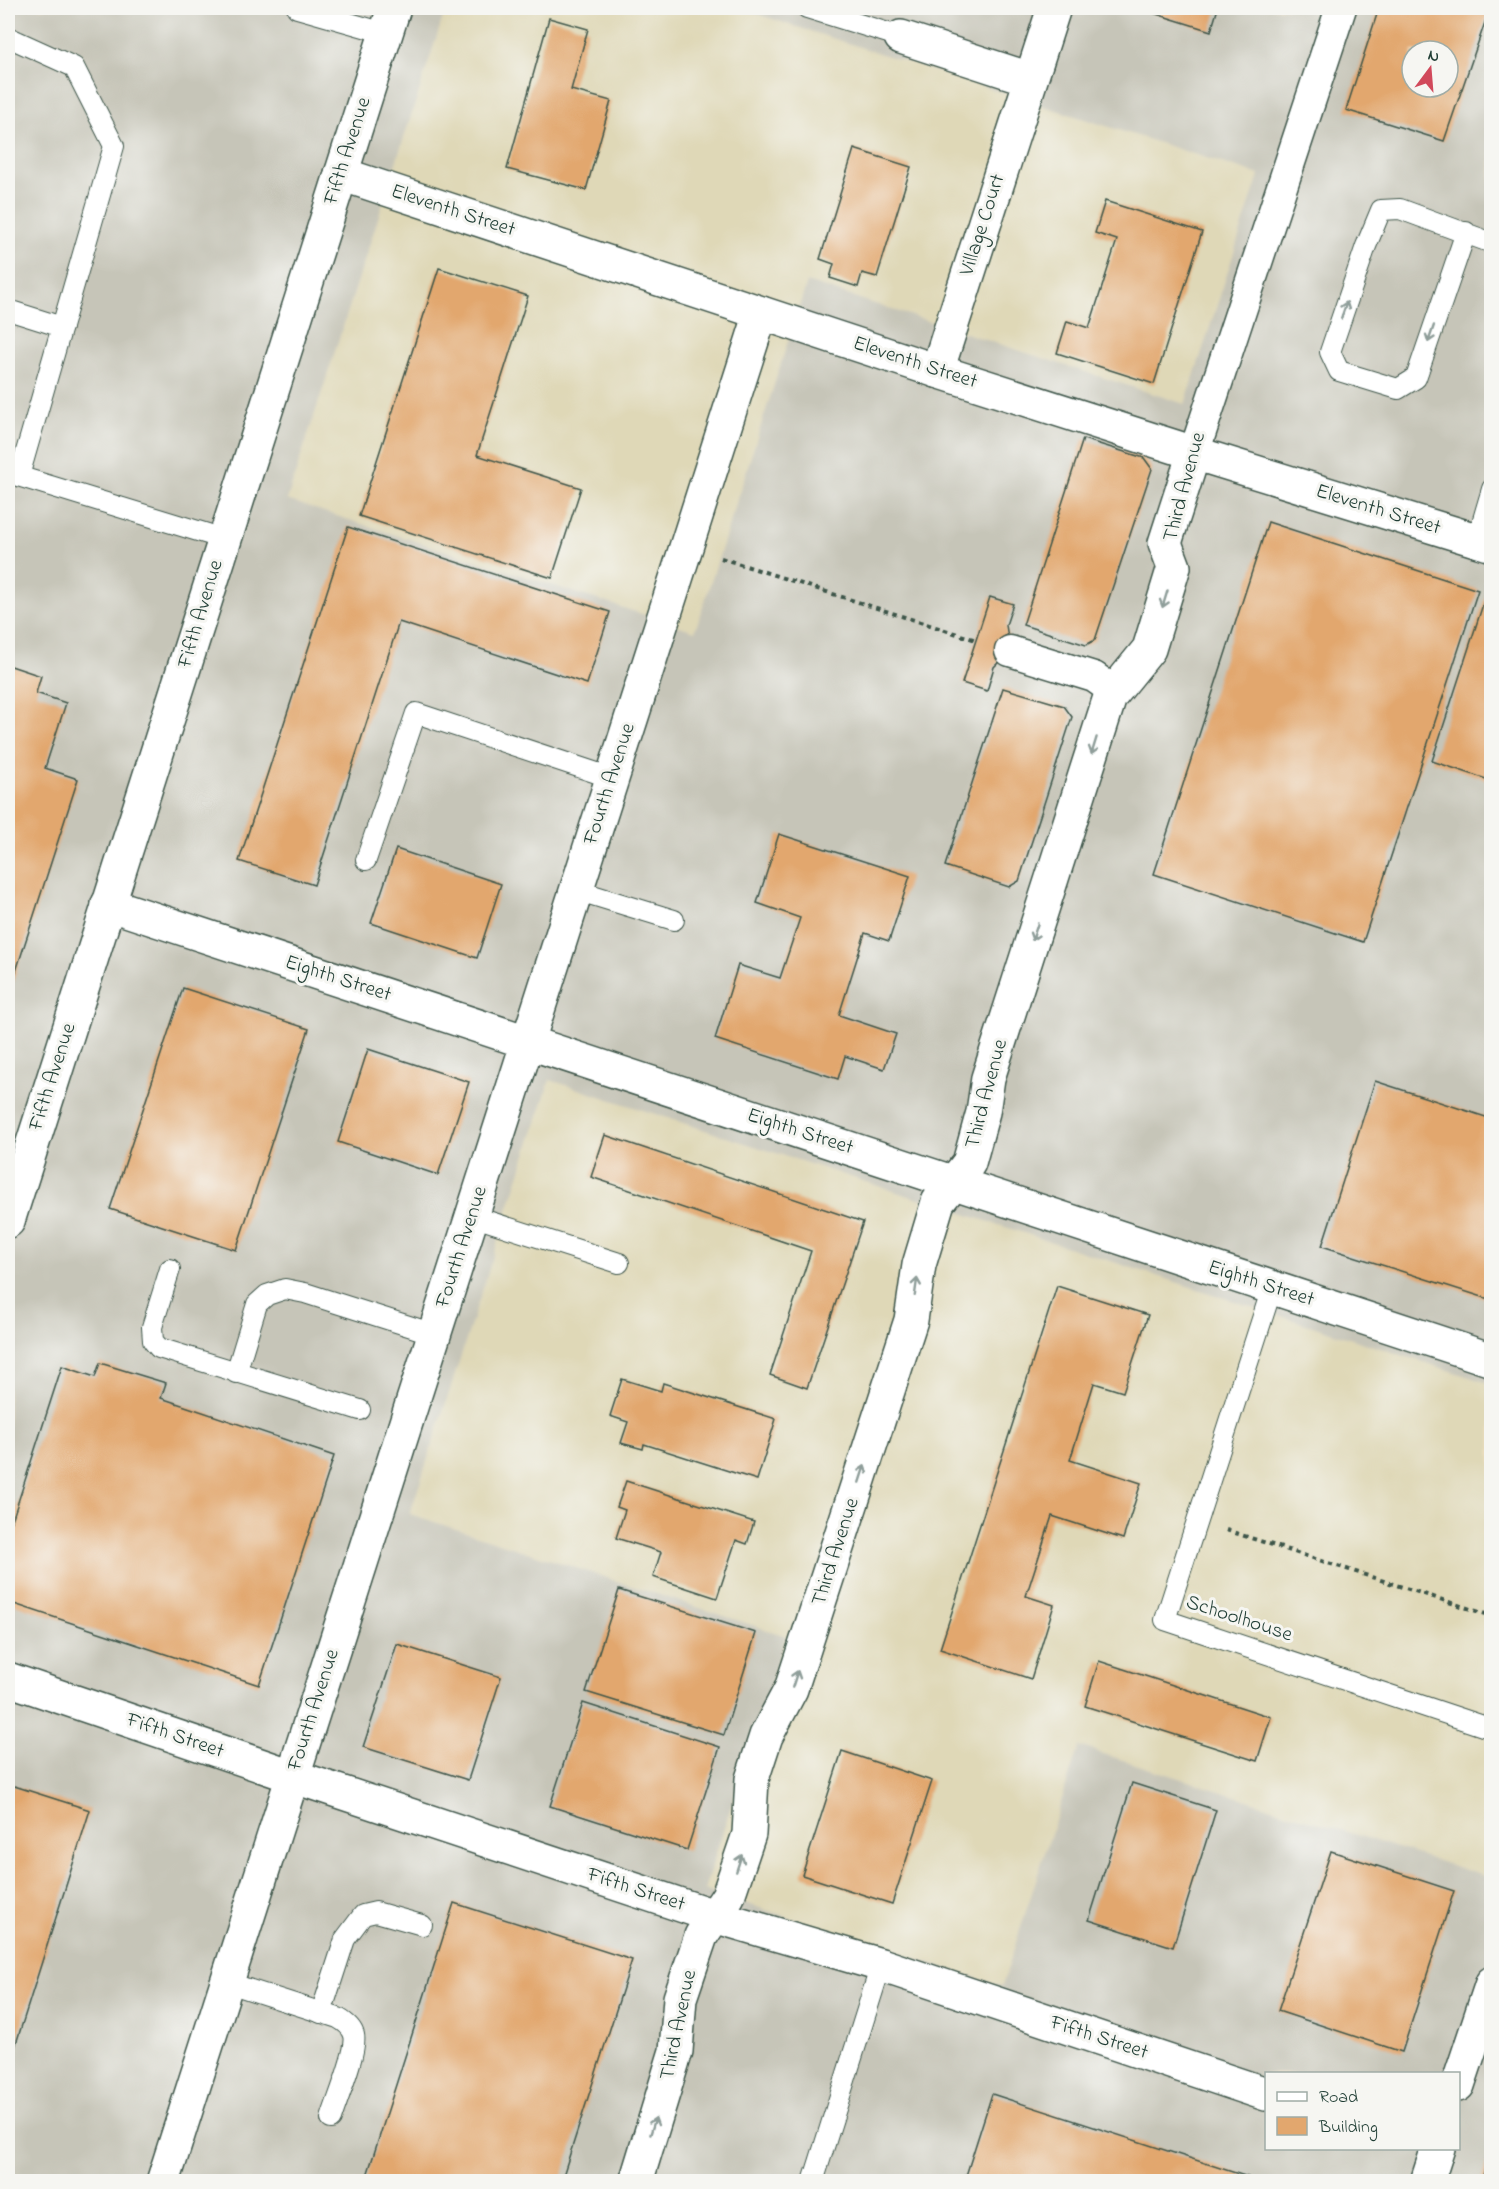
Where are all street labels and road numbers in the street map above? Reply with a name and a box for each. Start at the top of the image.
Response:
street label: Fifth Avenue [316,93,380,210]
street label: Village Court [952,170,1015,281]
street label: Eleventh Street [387,177,519,245]
street label: Eleventh Street [849,329,981,397]
street label: Third Avenue [1156,428,1214,545]
street label: Eleventh Street [1312,477,1444,543]
street label: Fifth Avenue [170,556,232,673]
street label: Fourth Avenue [576,719,644,850]
street label: Eighth Street [280,948,395,1012]
street label: Fifth Avenue [21,1019,85,1136]
street label: Third Avenue [958,1035,1016,1152]
street label: Eighth Street [742,1101,857,1165]
street label: Fourth Avenue [428,1182,496,1313]
street label: Eighth Street [1203,1253,1318,1317]
street label: Third Avenue [804,1493,868,1610]
street label: Schoolhouse [1182,1588,1297,1651]
street label: Fourth Avenue [280,1645,348,1776]
street label: Fifth Street [121,1705,228,1767]
street label: Fifth Street [582,1860,689,1920]
street label: Third Avenue [653,1966,705,2083]
street label: Fifth Street [1045,2008,1152,2068]

